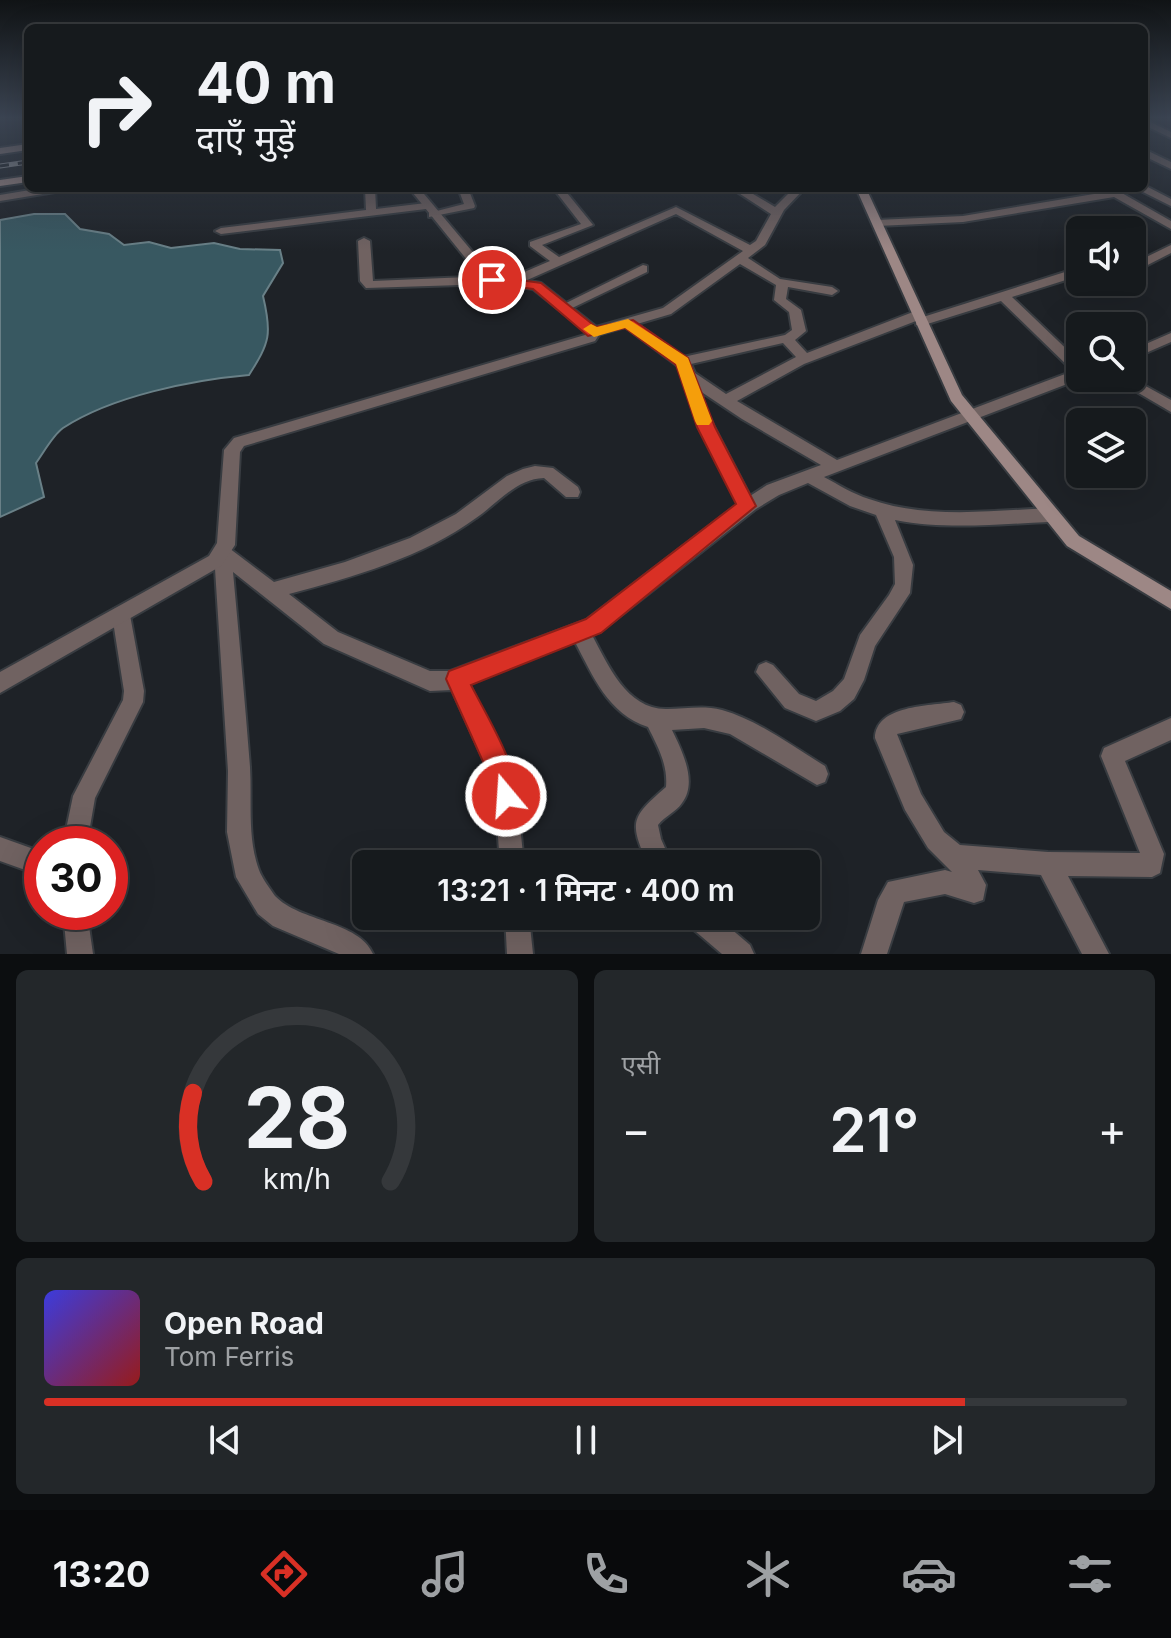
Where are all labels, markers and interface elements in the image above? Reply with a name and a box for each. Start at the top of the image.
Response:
text: 40 m [196,49,336,117]
icon: right [64,56,168,160]
text: दाएँ मुड़ें [196,117,295,161]
map controls [1066,216,1146,488]
button: sound [1066,216,1146,296]
pin [458,246,526,314]
icon: arrive [470,258,514,302]
button: search [1066,312,1146,392]
button: layers [1066,408,1146,488]
position arrow [464,754,548,838]
speed limit sign: 30 [24,826,128,930]
text: 13:21 · 1 मिनट · 400 m [437,872,735,908]
text: एसी [622,1049,660,1080]
text: 28 [243,1067,350,1168]
text: 21° [829,1094,919,1166]
text: − [622,1103,651,1157]
text: + [1098,1103,1127,1157]
text: km/h [263,1161,331,1196]
text: Open Road [164,1305,324,1341]
text: Tom Ferris [164,1341,294,1372]
icon: previous [203,1418,247,1462]
icon: pause [564,1418,608,1462]
icon: next [925,1418,969,1462]
icon: directions [256,1546,312,1602]
icon: music [417,1546,473,1602]
icon: phone [578,1546,634,1602]
icon: climate [740,1546,796,1602]
icon: car [901,1546,957,1602]
icon: filters [1062,1546,1118,1602]
text: 13:20 [53,1552,150,1596]

